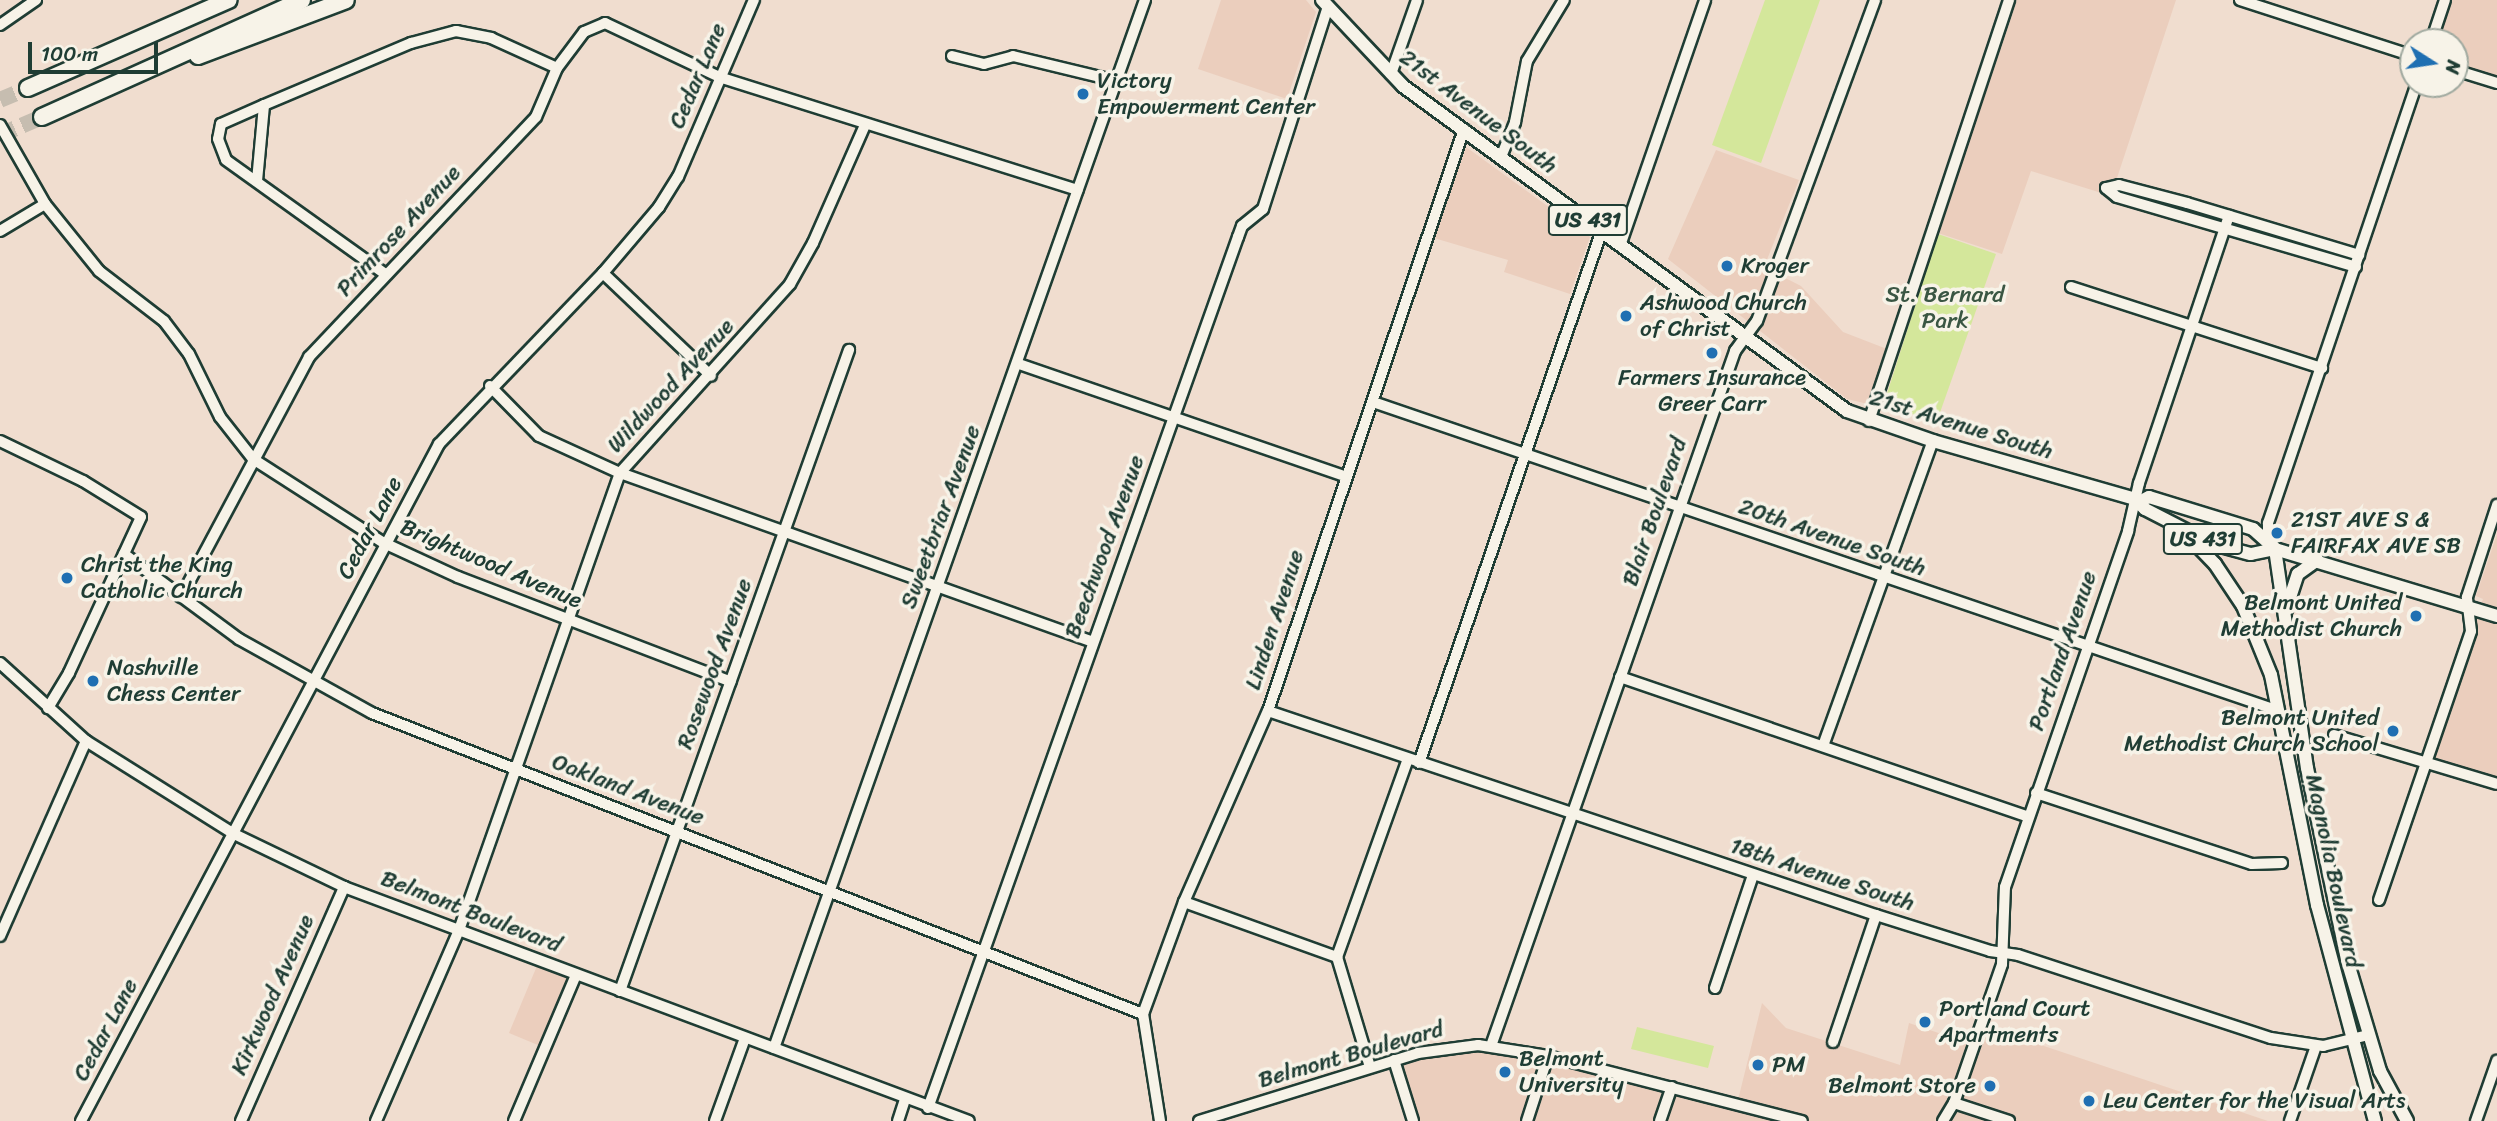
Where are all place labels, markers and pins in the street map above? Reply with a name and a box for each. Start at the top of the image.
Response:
place label: Victory Empowerment Center [1097,67,1316,121]
marker: Victory Empowerment Center [1075,86,1091,102]
place label: Kroger [1741,252,1809,280]
marker: Kroger [1719,258,1735,274]
place label: Ashwood Church of Christ [1640,289,1807,343]
marker: Ashwood Church of Christ [1618,308,1634,324]
marker: Farmers Insurance Greer Carr [1704,345,1720,361]
place label: Farmers Insurance Greer Carr [1617,364,1807,418]
place label: 21ST AVE S & FAIRFAX AVE SB [2291,506,2463,560]
marker: 21ST AVE S & FAIRFAX AVE SB [2269,525,2285,541]
place label: Christ the King Catholic Church [81,551,243,605]
marker: Christ the King Catholic Church [59,570,75,586]
place label: Belmont United Methodist Church [2221,589,2402,643]
marker: Belmont United Methodist Church [2408,608,2424,624]
place label: Nashville Chess Center [107,654,241,708]
marker: Nashville Chess Center [85,673,101,689]
place label: Belmont United Methodist Church School [2124,704,2379,758]
marker: Belmont United Methodist Church School [2385,723,2401,739]
place label: Portland Court Apartments [1939,995,2091,1049]
marker: Portland Court Apartments [1917,1014,1933,1030]
place label: Belmont University [1519,1045,1624,1099]
place label: PM [1772,1051,1806,1079]
marker: PM [1750,1057,1766,1073]
marker: Belmont University [1497,1064,1513,1080]
place label: Belmont Store [1828,1072,1976,1100]
marker: Belmont Store [1982,1078,1998,1094]
place label: Leu Center for the Visual Arts [2103,1087,2408,1115]
marker: Leu Center for the Visual Arts [2081,1093,2097,1109]

